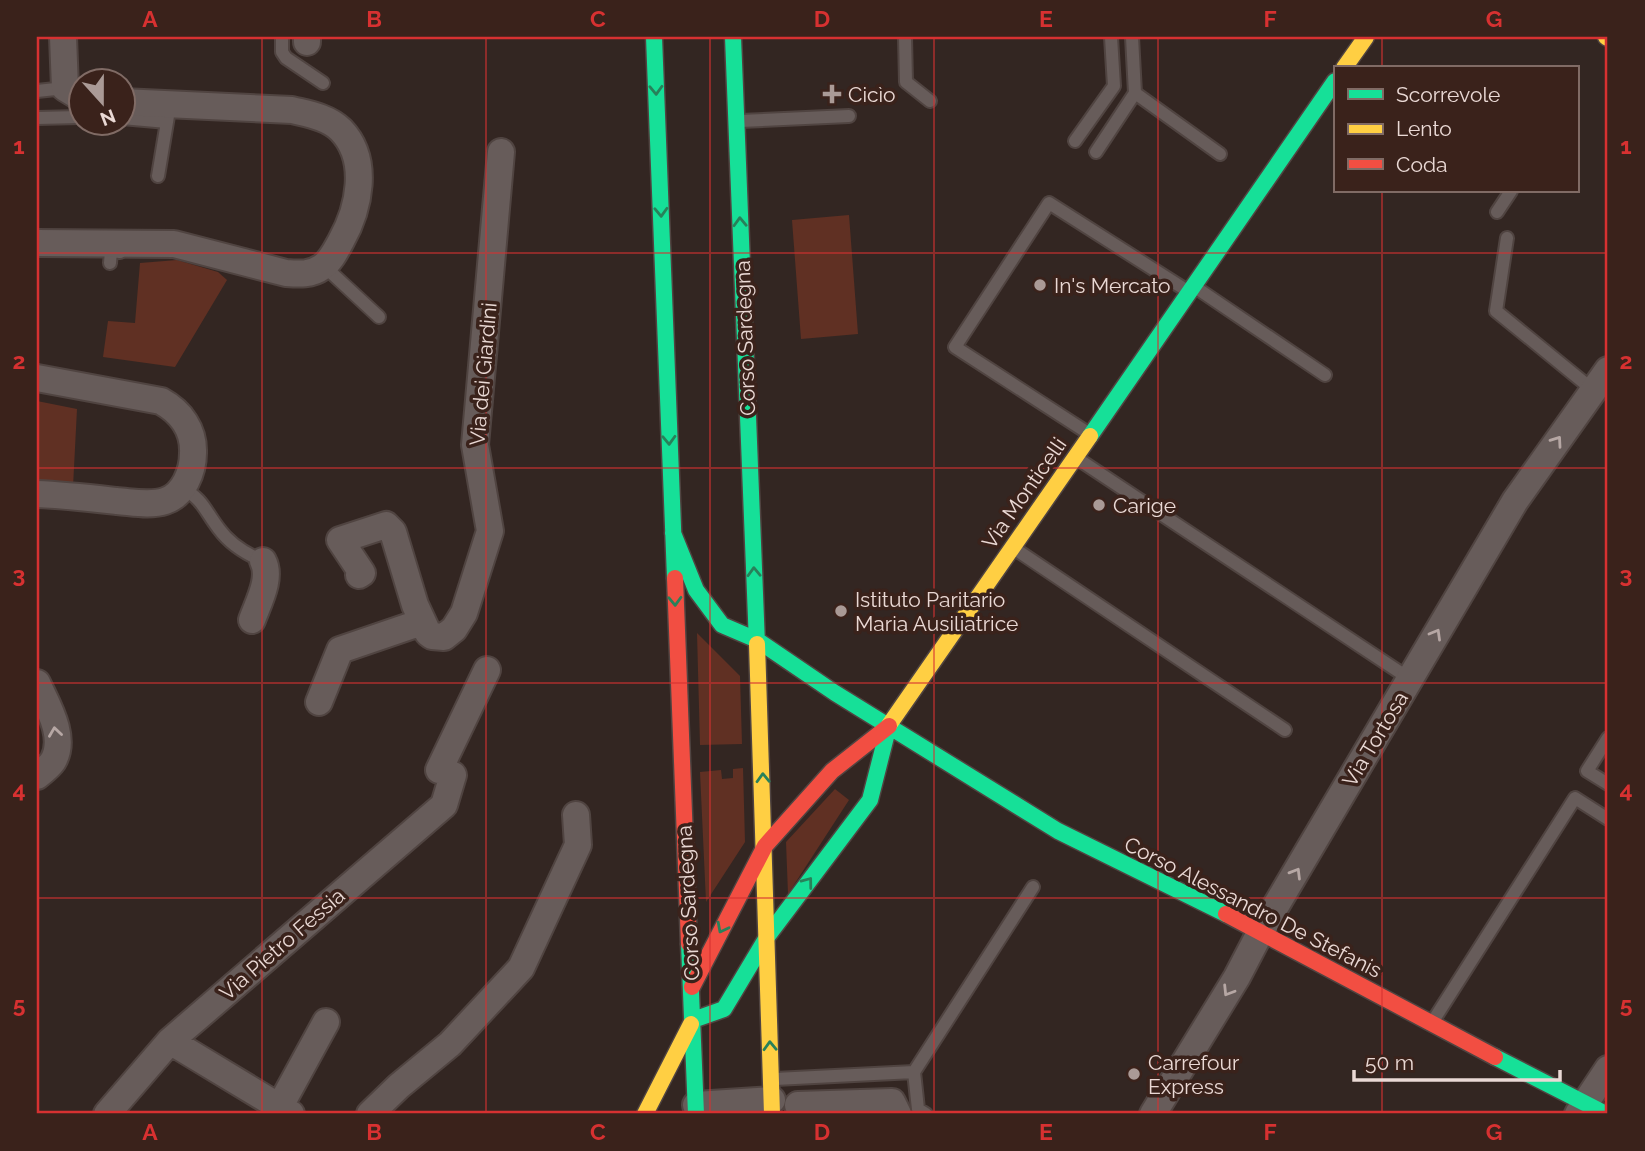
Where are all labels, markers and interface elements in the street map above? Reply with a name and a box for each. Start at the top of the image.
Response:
text: A [142,5,158,32]
text: B [366,5,382,32]
text: C [590,5,606,32]
text: D [814,5,830,32]
text: E [1039,5,1053,32]
text: F [1263,5,1277,32]
text: G [1486,5,1502,32]
north arrow [66,66,136,136]
legend [1334,66,1578,192]
place label: Cicìo [848,82,896,107]
text: Scorrevole [1396,82,1500,107]
marker: Cicìo [822,84,842,104]
one-way arrow [649,85,664,96]
text: N [97,105,119,131]
text: Lento [1396,116,1452,141]
text: 1 [13,132,25,159]
text: 1 [1620,132,1632,159]
text: Coda [1396,152,1447,177]
one-way arrow [653,207,668,218]
one-way arrow [733,216,748,227]
street label: Corso Sardegna [730,260,760,416]
place label: In's Mercato [1054,273,1171,298]
marker: In's Mercato [1032,277,1048,293]
street label: Via dei Giardini [464,301,502,447]
text: 2 [13,347,25,374]
text: 2 [1620,347,1632,374]
street label: Via Monticelli [977,433,1071,553]
one-way arrow [662,434,677,445]
one-way arrow [1549,436,1561,449]
place label: Carige [1113,493,1176,518]
marker: Carige [1091,497,1107,513]
text: 3 [13,561,25,588]
text: 3 [1620,561,1632,588]
one-way arrow [747,566,762,577]
place label: Istituto Paritario Maria Ausiliatrice [855,587,1018,636]
one-way arrow [668,596,683,607]
marker: Istituto Paritario Maria Ausiliatrice [833,603,849,619]
one-way arrow [1428,629,1441,642]
street label: Via Tortosa [1337,687,1413,791]
one-way arrow [48,726,63,738]
one-way arrow [755,772,770,783]
text: 4 [12,776,26,803]
text: 4 [1619,776,1633,803]
street label: Corso Sardegna [671,825,705,981]
street label: Corso Alessandro De Stefanis [1120,831,1386,983]
one-way arrow [1288,867,1301,880]
one-way arrow [800,878,812,890]
street label: Via Pietro Fessia [214,883,350,1005]
one-way arrow [717,921,730,933]
one-way arrow [1224,984,1237,997]
text: 5 [13,991,26,1018]
text: 5 [1620,991,1633,1018]
scale bar [1354,1039,1561,1083]
one-way arrow [763,1040,778,1051]
place label: Carrefour Express [1148,1050,1240,1099]
text: 50 m [1365,1050,1414,1075]
marker: Carrefour Express [1126,1066,1142,1082]
text: A [142,1118,158,1145]
text: B [366,1118,382,1145]
text: C [590,1118,606,1145]
text: D [814,1118,830,1145]
text: E [1039,1118,1053,1145]
text: F [1263,1118,1277,1145]
text: G [1486,1118,1502,1145]

